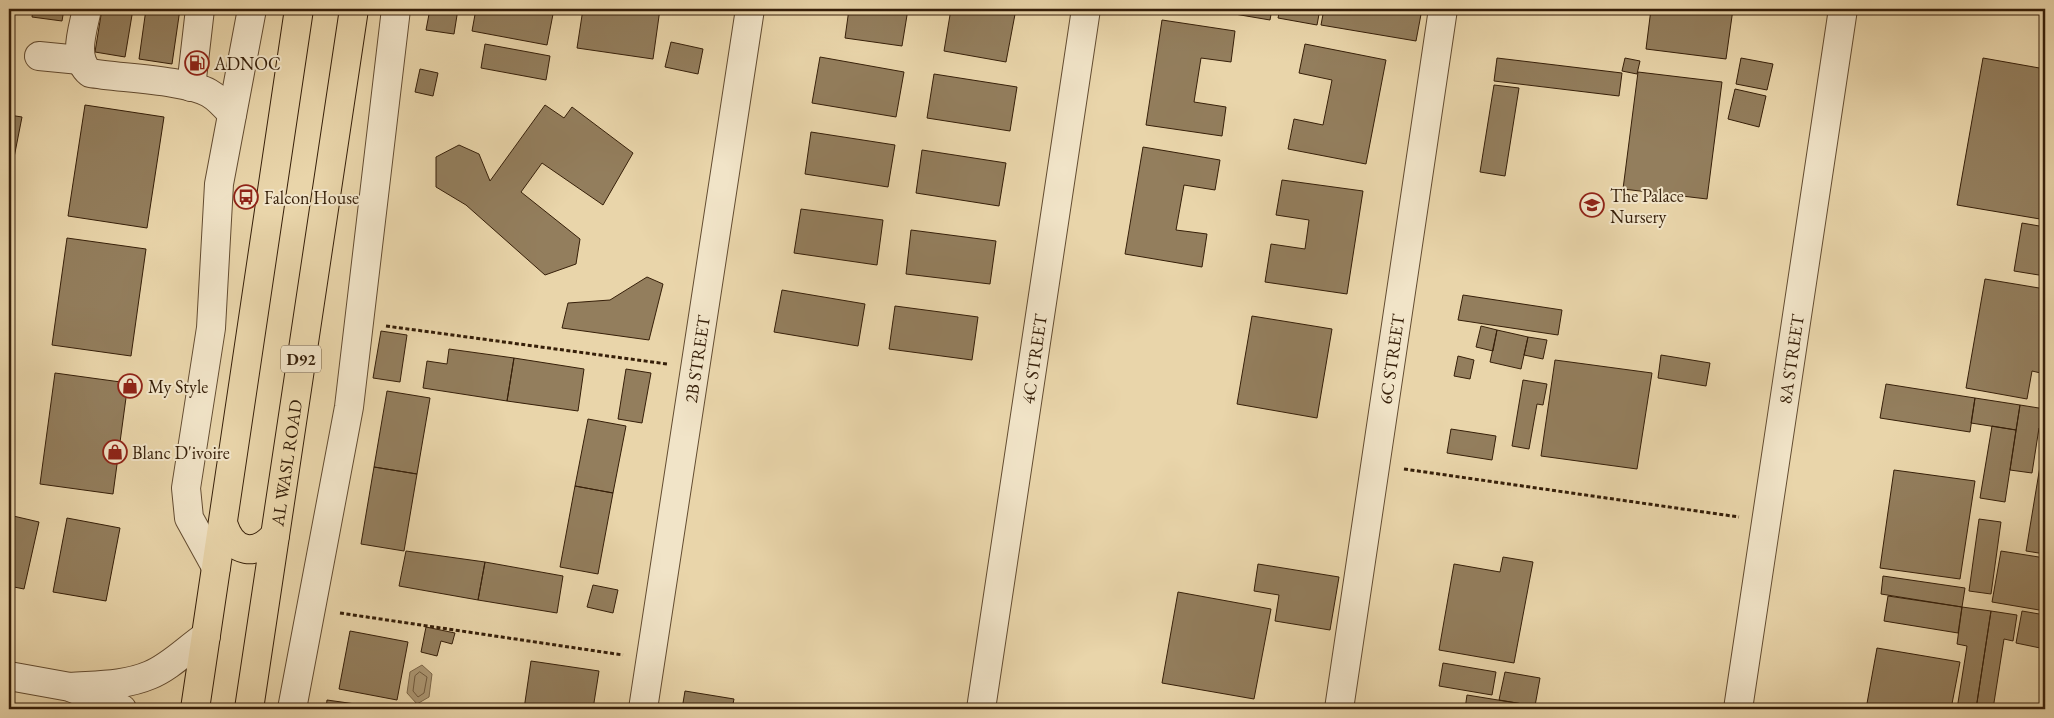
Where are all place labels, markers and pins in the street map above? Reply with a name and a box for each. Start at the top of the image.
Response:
fuel station icon: ADNOC [184,50,210,76]
place label: ADNOC [213,52,281,75]
bus stop icon: Falcon House [233,184,259,210]
place label: The Palace Nursery [1610,184,1684,228]
place label: Falcon House [264,186,359,209]
school or university icon: The Palace Nursery [1579,192,1605,218]
shop icon: My Style [117,373,143,399]
place label: My Style [148,375,208,398]
shop icon: Blanc D'ivoire [102,439,128,465]
place label: Blanc D'ivoire [132,441,230,464]

